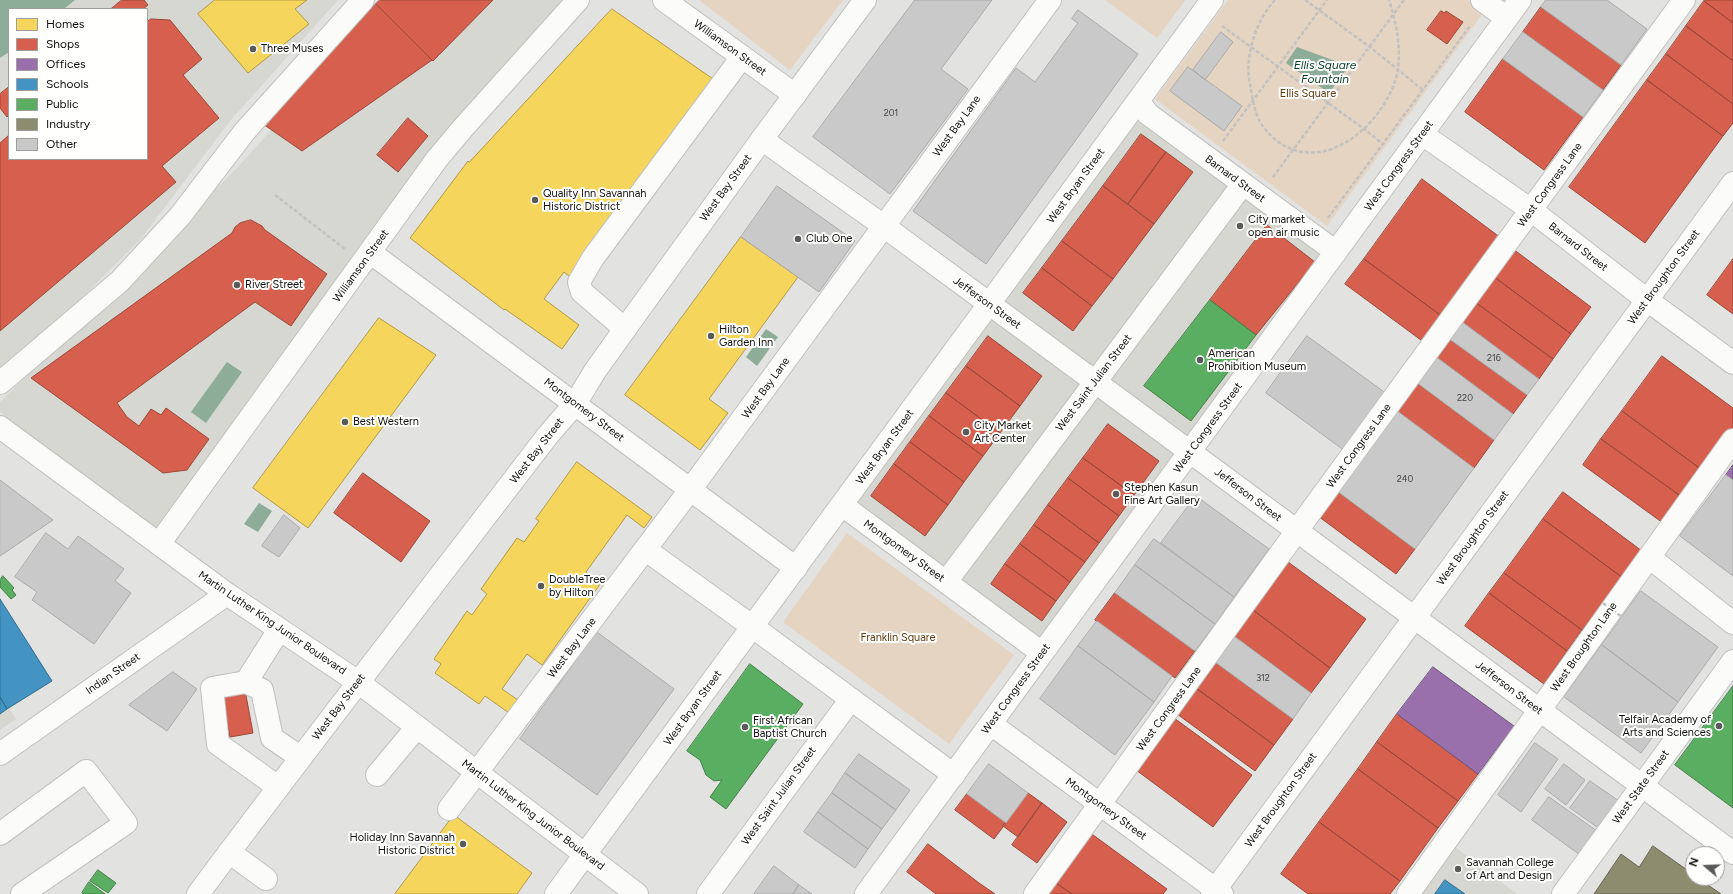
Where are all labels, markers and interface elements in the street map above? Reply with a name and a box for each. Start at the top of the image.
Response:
legend [8,8,148,160]
text: Homes [46,17,84,31]
street label: Williamson Street [691,17,769,79]
text: Shops [46,37,80,51]
place label: Three Muses [261,42,323,56]
marker: Three Muses [248,44,258,54]
text: Offices [46,57,86,71]
water label: Ellis Square Fountain [1294,58,1356,86]
text: Schools [46,77,89,91]
park label: Ellis Square [1280,87,1336,101]
street label: West Bay Lane [930,93,984,159]
text: Public [46,97,79,111]
house number: 201 [884,108,898,118]
text: Industry [46,117,90,131]
street label: West Congress Street [1362,118,1436,214]
text: Other [46,137,77,151]
street label: West Congress Lane [1515,140,1585,230]
street label: West Bryan Street [1044,146,1108,226]
street label: West Bay Street [697,152,755,224]
street label: Barnard Street [1202,153,1268,205]
place label: Quality Inn Savannah Historic District [543,187,646,213]
marker: Quality Inn Savannah Historic District [530,195,540,205]
place label: City market open air music [1248,213,1319,239]
street label: Barnard Street [1546,220,1610,274]
marker: City market open air music [1235,221,1245,231]
street label: Williamson Street [330,227,392,305]
street label: West Broughton Street [1625,227,1703,327]
place label: Club One [806,232,852,246]
marker: Club One [793,234,803,244]
street label: Jefferson Street [951,274,1023,332]
place label: River Street [245,278,303,292]
marker: River Street [232,280,242,290]
place label: Hilton Garden Inn [719,323,773,349]
marker: Hilton Garden Inn [706,331,716,341]
street label: West Saint Julian Street [1053,332,1135,434]
place label: American Prohibition Museum [1208,347,1306,373]
house number: 216 [1487,353,1501,363]
street label: West Bay Lane [739,355,793,421]
marker: American Prohibition Museum [1195,355,1205,365]
street label: Montgomery Street [541,375,627,445]
street label: West Congress Street [1171,380,1245,476]
house number: 220 [1457,393,1473,403]
street label: West Congress Lane [1324,401,1394,491]
street label: West Bryan Street [853,407,917,487]
place label: Best Western [353,415,419,429]
street label: West Bay Street [507,416,567,486]
marker: Best Western [340,417,350,427]
place label: City Market Art Center [974,419,1031,445]
marker: City Market Art Center [961,427,971,437]
street label: Jefferson Street [1212,465,1284,525]
house number: 240 [1397,474,1413,484]
place label: Stephen Kasun Fine Art Gallery [1124,481,1200,507]
street label: West Broughton Street [1434,488,1512,588]
marker: Stephen Kasun Fine Art Gallery [1111,489,1121,499]
street label: Montgomery Street [861,517,947,585]
street label: Martin Luther King Junior Boulevard [196,568,348,678]
place label: DoubleTree by Hilton [549,573,605,599]
marker: DoubleTree by Hilton [536,581,546,591]
street label: West Broughton Lane [1548,600,1620,694]
street label: West Bay Lane [545,615,599,681]
park label: Franklin Square [860,631,936,645]
street label: West Congress Street [979,641,1053,737]
street label: Indian Street [83,650,143,698]
street label: Jefferson Street [1473,658,1545,718]
street label: West Congress Lane [1134,664,1204,754]
street label: West Bryan Street [661,668,725,748]
street label: West Bay Street [310,671,368,743]
house number: 312 [1256,673,1270,683]
place label: Telfair Academy of Arts and Sciences [1619,713,1711,739]
place label: First African Baptist Church [753,714,827,740]
marker: Telfair Academy of Arts and Sciences [1714,721,1724,731]
marker: First African Baptist Church [740,722,750,732]
street label: West Saint Julian Street [739,744,819,848]
street label: West State Street [1610,747,1672,827]
street label: West Broughton Street [1242,750,1320,850]
street label: Martin Luther King Junior Boulevard [459,757,607,873]
street label: Montgomery Street [1063,775,1149,843]
place label: Holiday Inn Savannah Historic District [349,831,455,857]
marker: Holiday Inn Savannah Historic District [458,839,468,849]
north arrow [1685,846,1725,886]
place label: Savannah College of Art and Design [1466,856,1554,882]
text: N [1687,856,1702,868]
marker: Savannah College of Art and Design [1453,864,1463,874]

